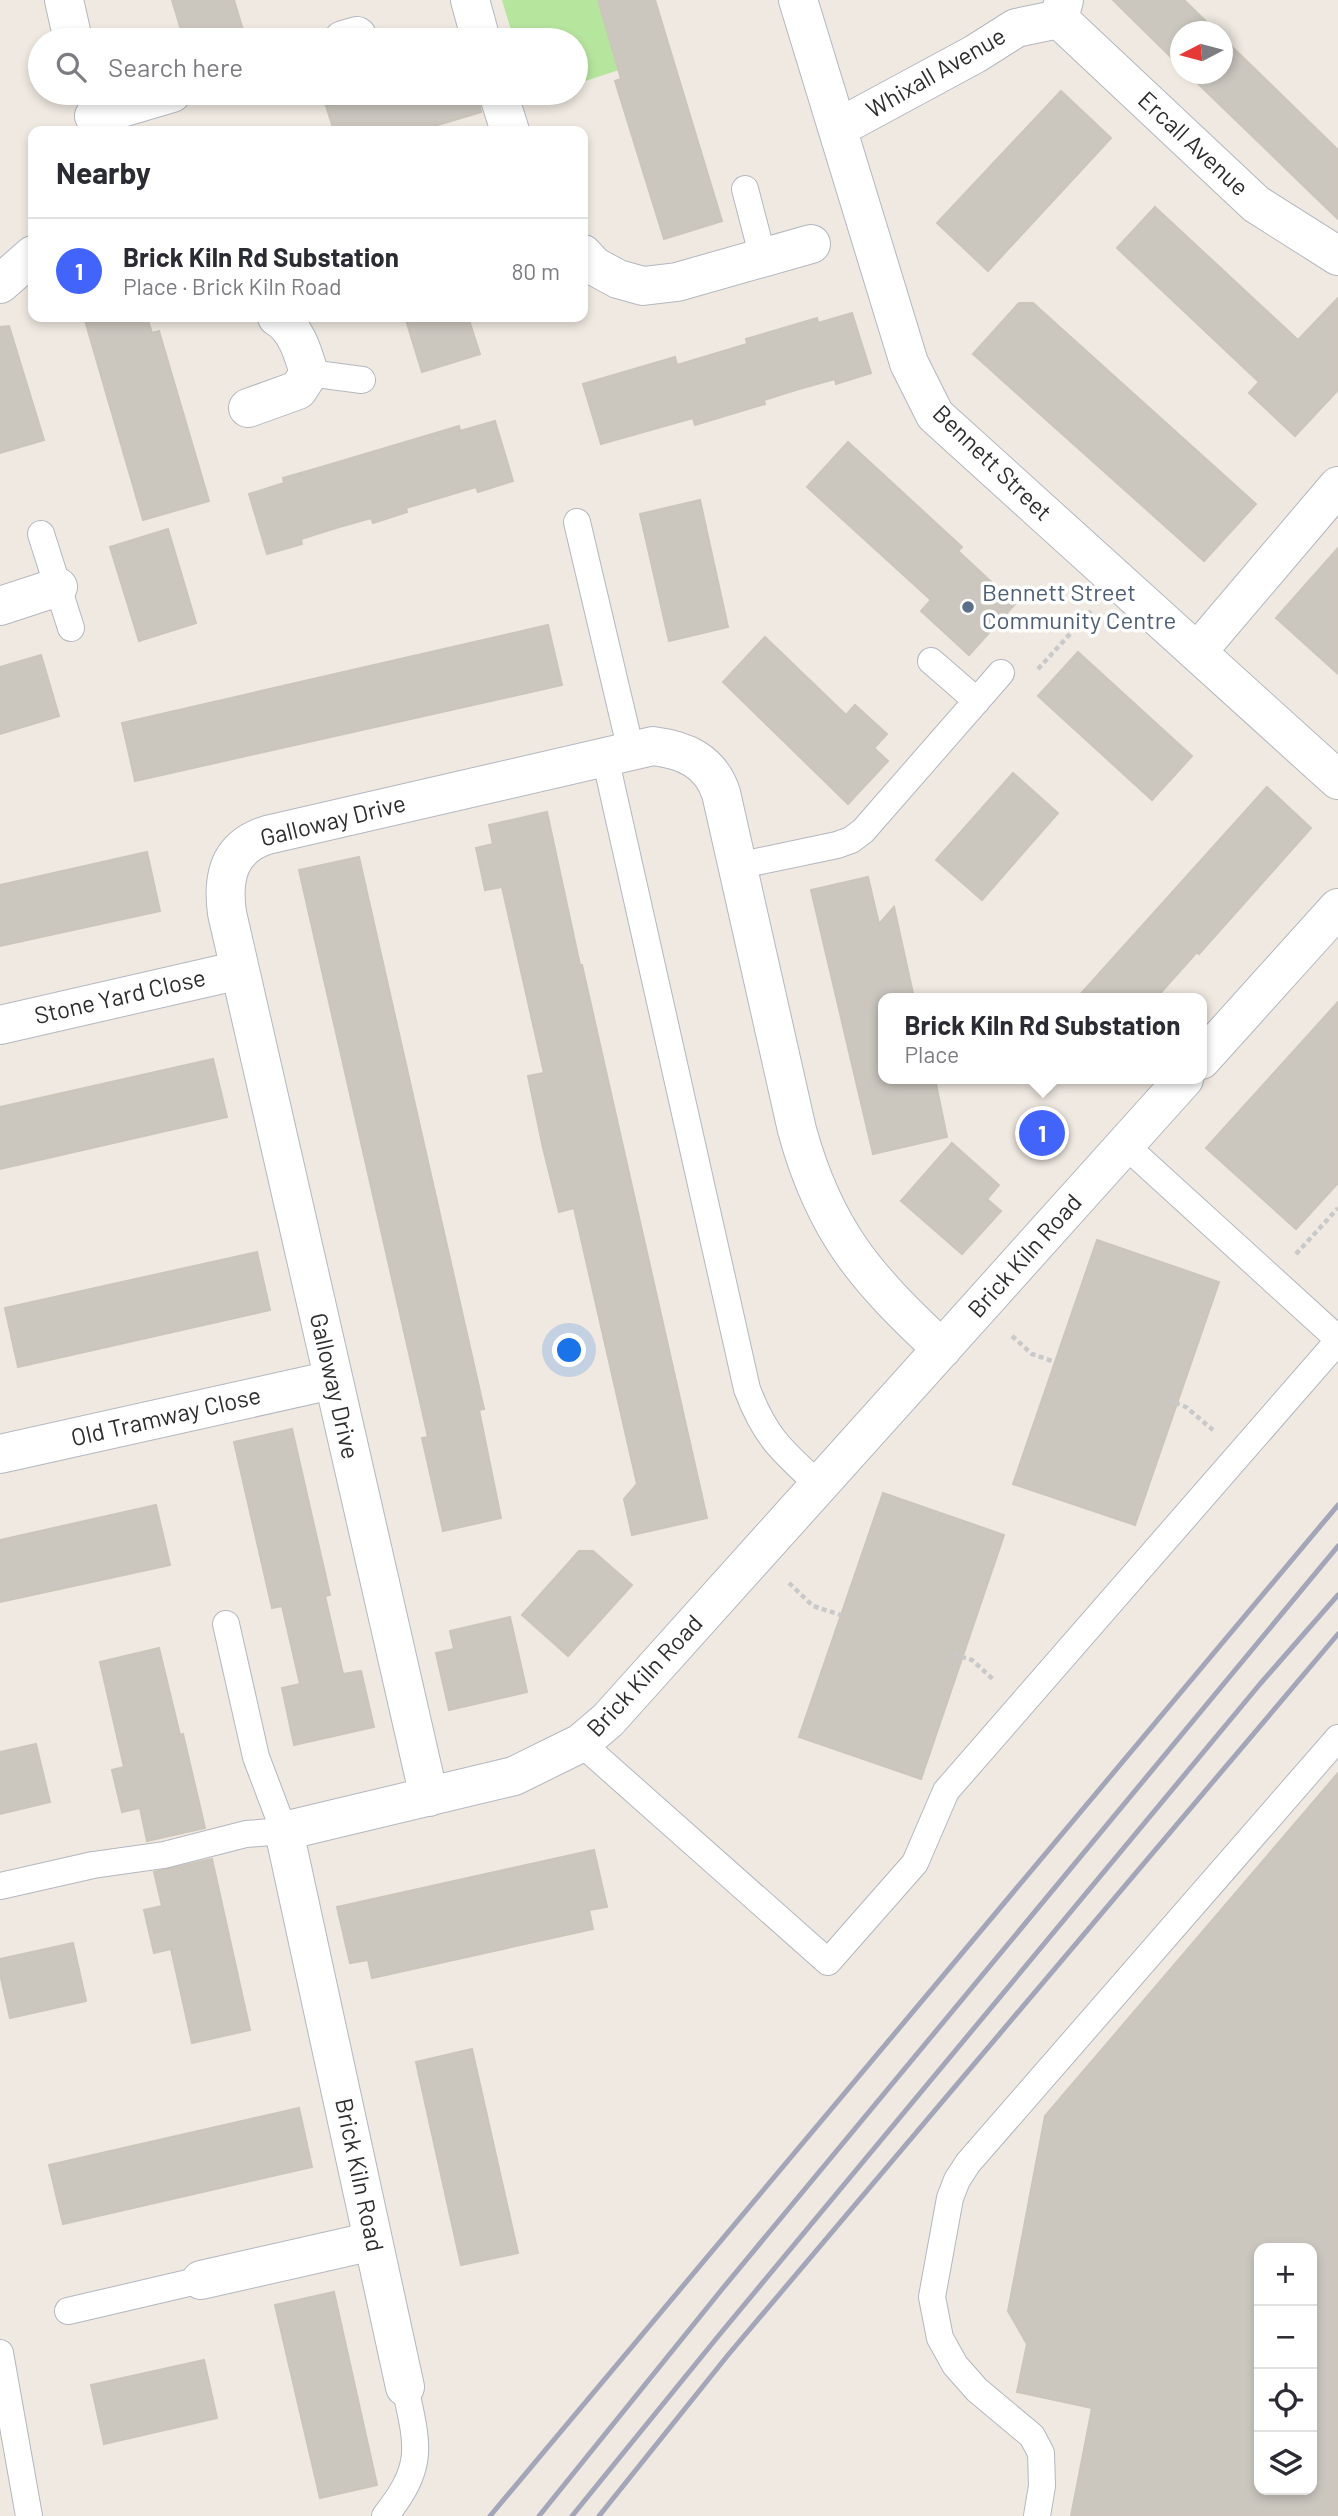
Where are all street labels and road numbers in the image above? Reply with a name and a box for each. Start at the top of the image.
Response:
street label: Whixall Avenue [860,20,1010,123]
street label: Ercall Avenue [1133,85,1255,201]
street label: Bennett Street [928,398,1058,526]
street label: Galloway Drive [257,787,408,852]
street label: Stone Yard Close [31,962,208,1029]
street label: Brick Kiln Road [961,1187,1087,1323]
street label: Galloway Drive [305,1310,366,1461]
street label: Old Tramway Close [68,1380,263,1451]
street label: Brick Kiln Road [580,1608,708,1742]
street label: Brick Kiln Road [330,2095,391,2254]

